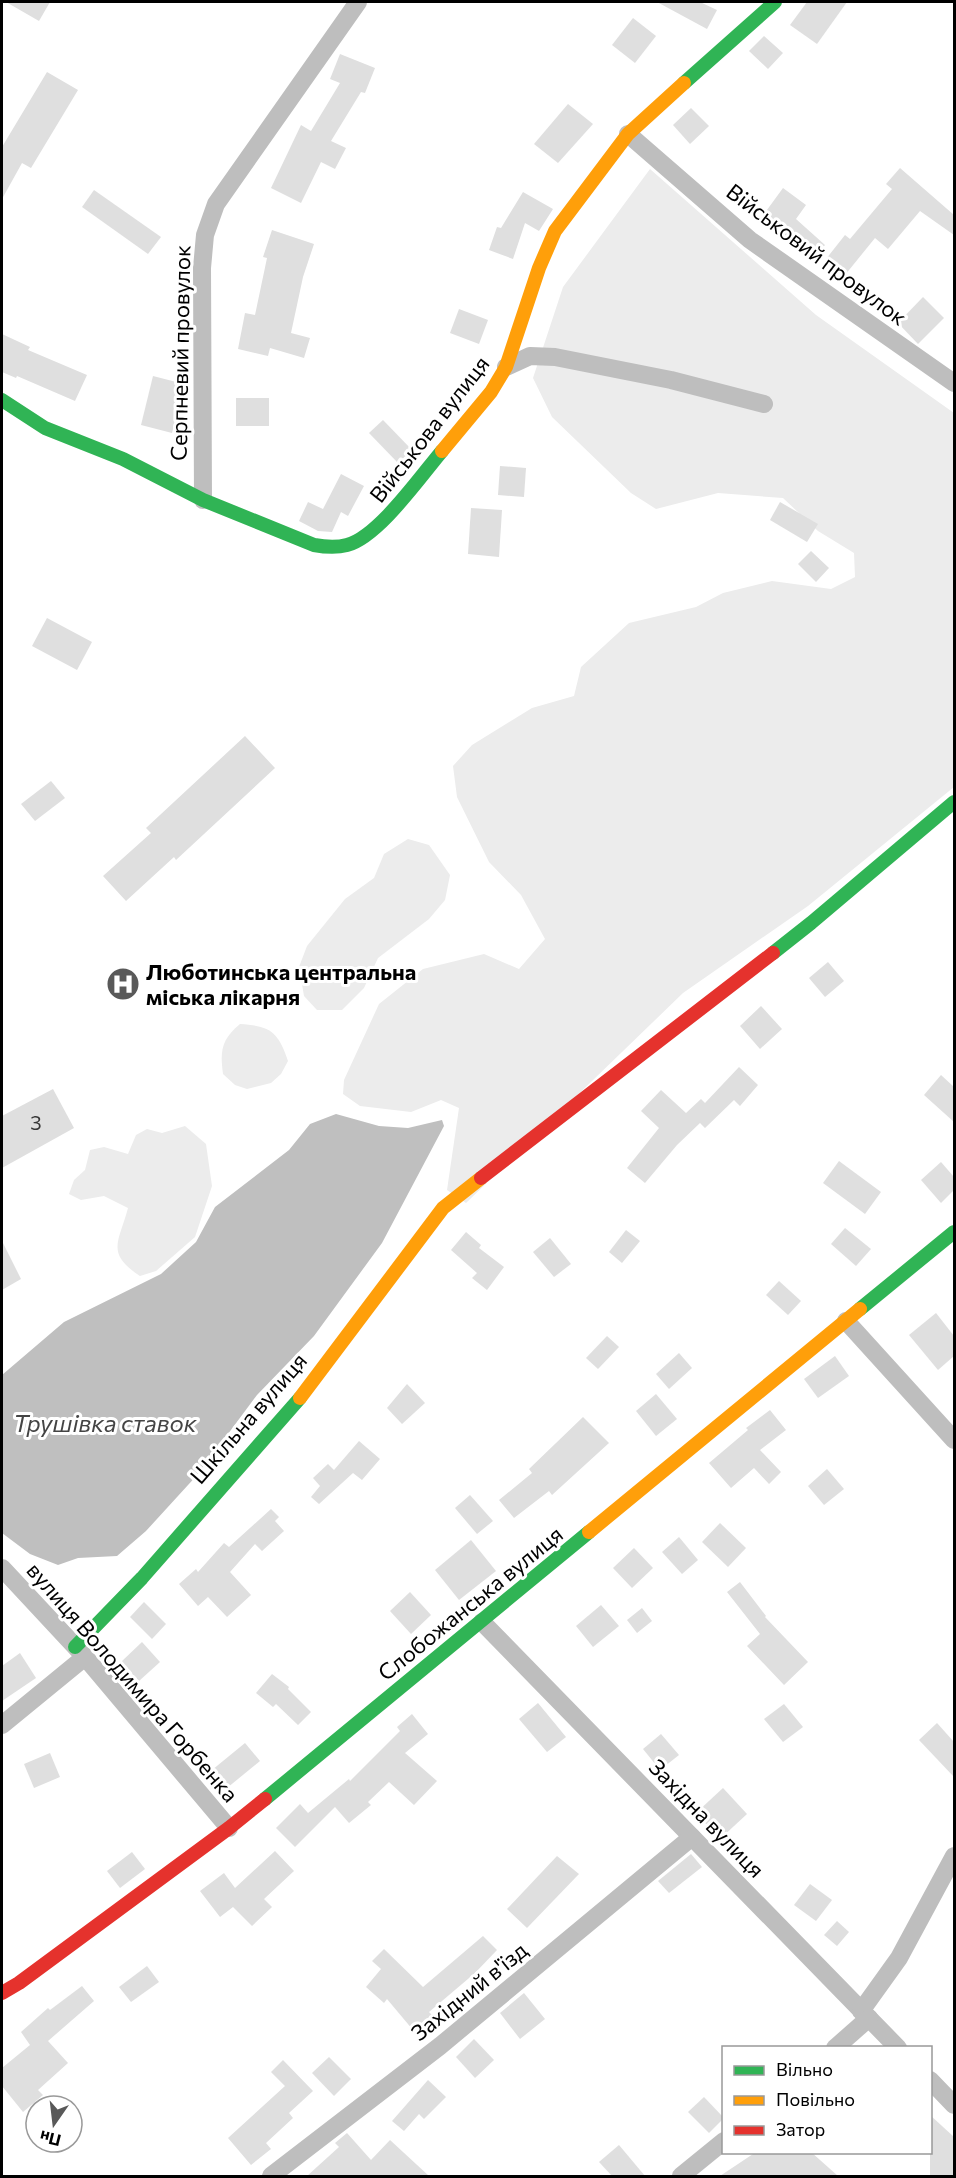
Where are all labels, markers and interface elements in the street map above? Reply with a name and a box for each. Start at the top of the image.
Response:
street label: Військовий провулок [722,177,913,331]
street label: Серпневий провулок [165,245,195,461]
street label: Військова вулиця [363,350,495,508]
place label: Люботинська центральна міська лікарня [146,958,416,1010]
hospital icon: Люботинська центральна міська лікарня [105,966,141,1002]
house number: 3 [30,1110,42,1134]
street label: Шкільна вулиця [184,1347,312,1489]
water label: Трушівка ставок [13,1408,198,1437]
street label: Слобожанська вулиця [372,1520,568,1686]
street label: вулиця Володимира Горбенка [22,1557,244,1807]
street label: Західна вулиця [644,1753,770,1883]
street label: Західний в'їзд [406,1936,533,2046]
legend [722,2046,932,2154]
text: Вільно [776,2058,833,2080]
text: Повільно [776,2088,855,2110]
north arrow [24,2094,84,2154]
text: Затор [776,2118,825,2140]
text: Пн [38,2127,63,2151]

